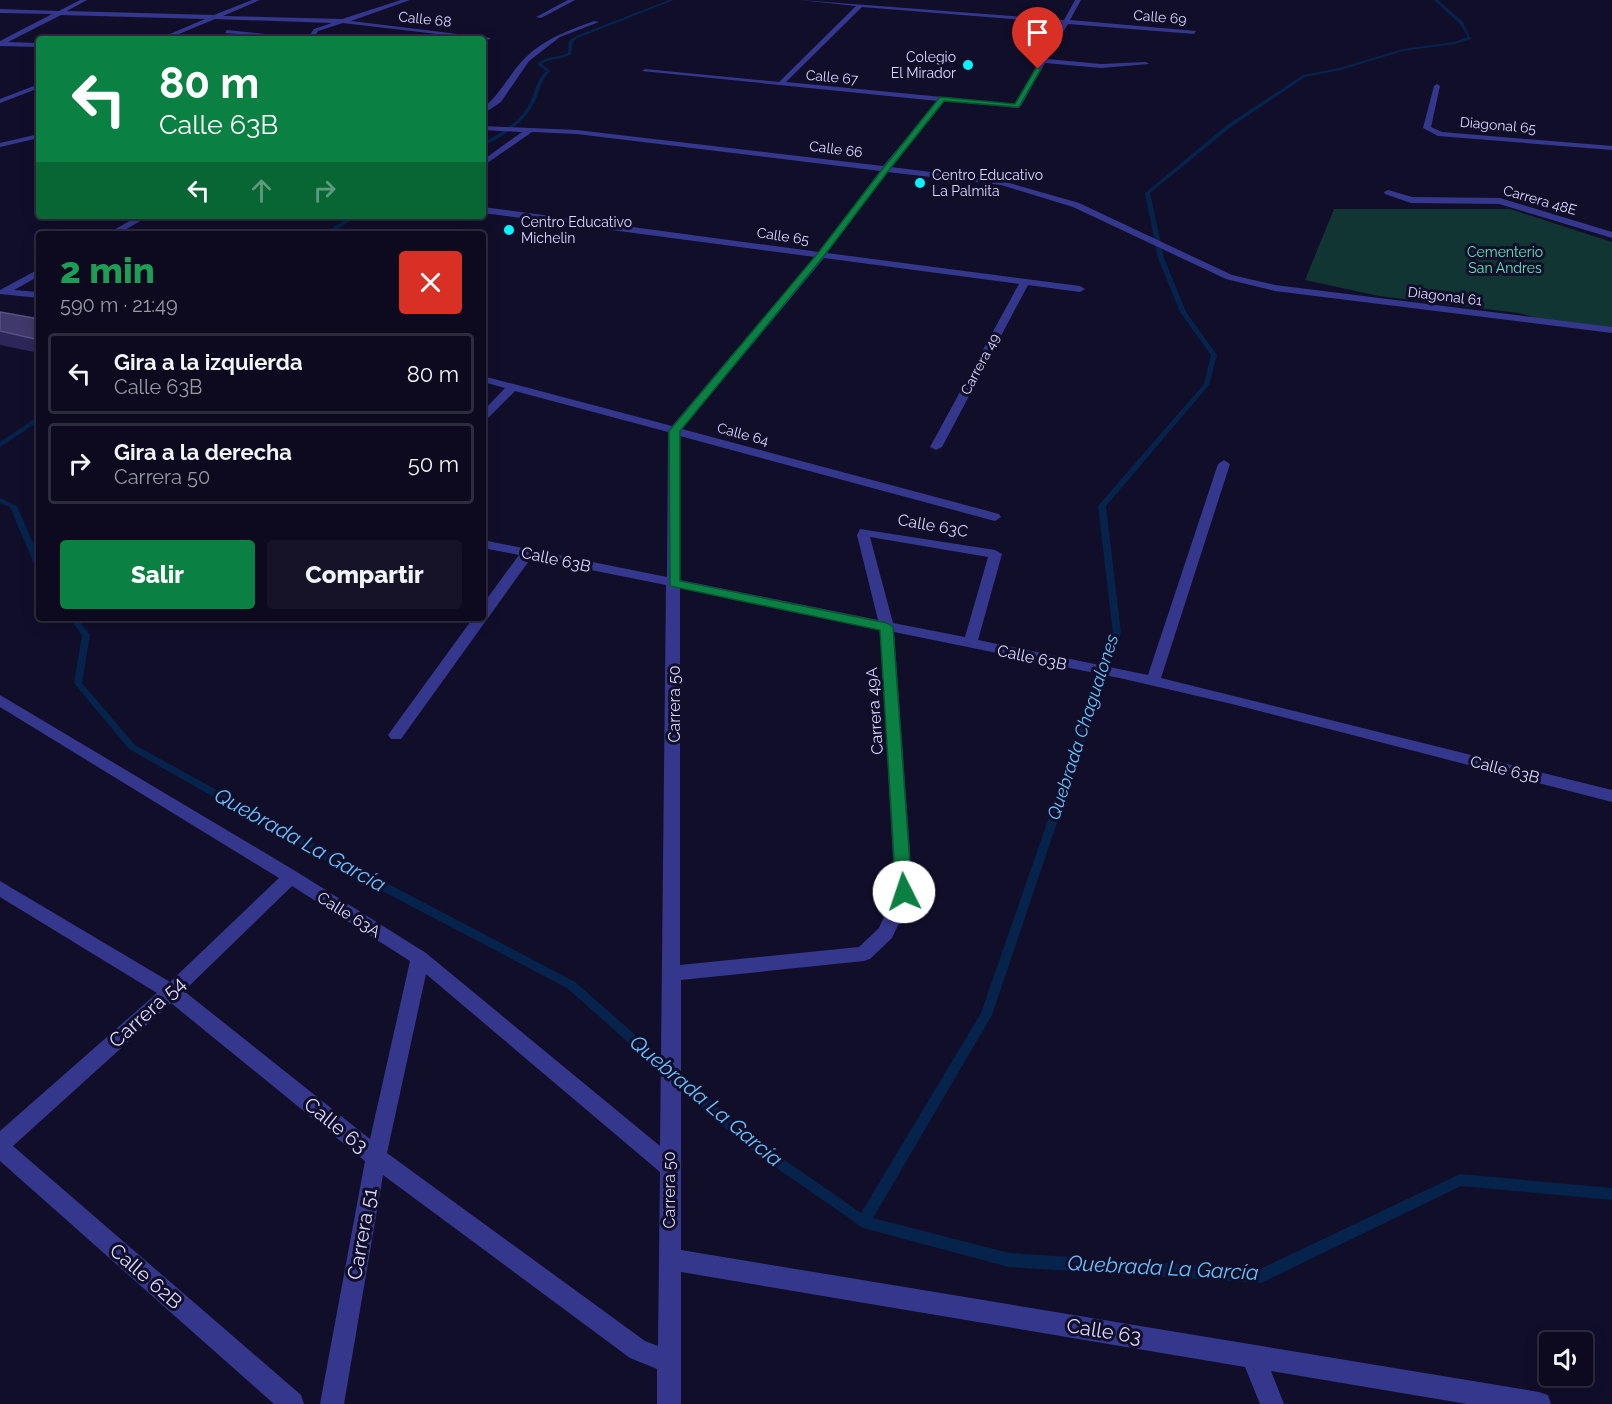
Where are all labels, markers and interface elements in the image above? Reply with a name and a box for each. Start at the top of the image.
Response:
pin [1012,7,1063,69]
street label: Calle 69 [1133,7,1187,27]
street label: Calle 68 [398,8,452,30]
icon: arrive [1021,16,1054,49]
place label: Colegio El Mirador [891,49,956,81]
marker: Colegio El Mirador [961,58,975,72]
text: 80 m [159,59,259,108]
icon: left [60,60,138,138]
street label: Calle 67 [805,67,859,87]
text: Calle 63B [159,109,278,140]
street label: Diagonal 65 [1459,114,1537,136]
street label: Calle 66 [808,138,864,160]
place label: Centro Educativo La Palmita [932,167,1043,199]
icon: left [182,174,215,207]
icon: ahead [245,174,278,207]
icon: right [308,174,341,207]
marker: Centro Educativo La Palmita [913,176,927,190]
street label: Carrera 48E [1501,182,1579,218]
place label: Centro Educativo Michelin [521,214,632,246]
marker: Centro Educativo Michelin [502,223,516,237]
street label: Calle 65 [756,224,811,248]
park label: Cementerio San Andres [1467,244,1543,276]
text: 2 min [60,249,155,291]
button: close [399,251,462,314]
street label: Diagonal 61 [1407,283,1483,309]
text: 590 m · 21:49 [60,293,178,317]
street label: Carrera 49 [957,331,1003,397]
text: Gira a la izquierda [114,349,303,375]
icon: left [63,357,96,390]
text: 80 m [407,361,459,387]
text: Calle 63B [114,375,202,399]
street label: Calle 64 [715,419,771,449]
text: Gira a la derecha [114,439,292,465]
icon: right [63,447,96,480]
text: 50 m [408,451,459,477]
text: Carrera 50 [114,465,210,489]
street label: Calle 63C [896,510,970,541]
button: Salir [60,540,255,609]
button: Compartir [267,540,462,609]
street label: Calle 63B [519,543,592,576]
water label: Quebrada Chagualones [1043,631,1123,822]
street label: Calle 63B [995,641,1068,674]
street label: Carrera 50 [665,666,684,742]
street label: Carrera 49A [862,667,887,755]
street label: Calle 63B [1468,752,1541,787]
water label: Quebrada La García [210,782,390,897]
position arrow [872,860,936,924]
street label: Calle 63A [314,888,384,941]
street label: Carrera 54 [104,971,190,1053]
water label: Quebrada La García [625,1029,788,1172]
street label: Calle 63 [299,1092,373,1158]
street label: Carrera 50 [660,1152,679,1228]
street label: Carrera 51 [342,1186,382,1282]
street label: Calle 62B [105,1238,187,1314]
water label: Quebrada La García [1067,1250,1259,1285]
street label: Calle 63 [1065,1313,1143,1349]
map controls [1539,1332,1593,1386]
button: sound [1539,1332,1593,1386]

